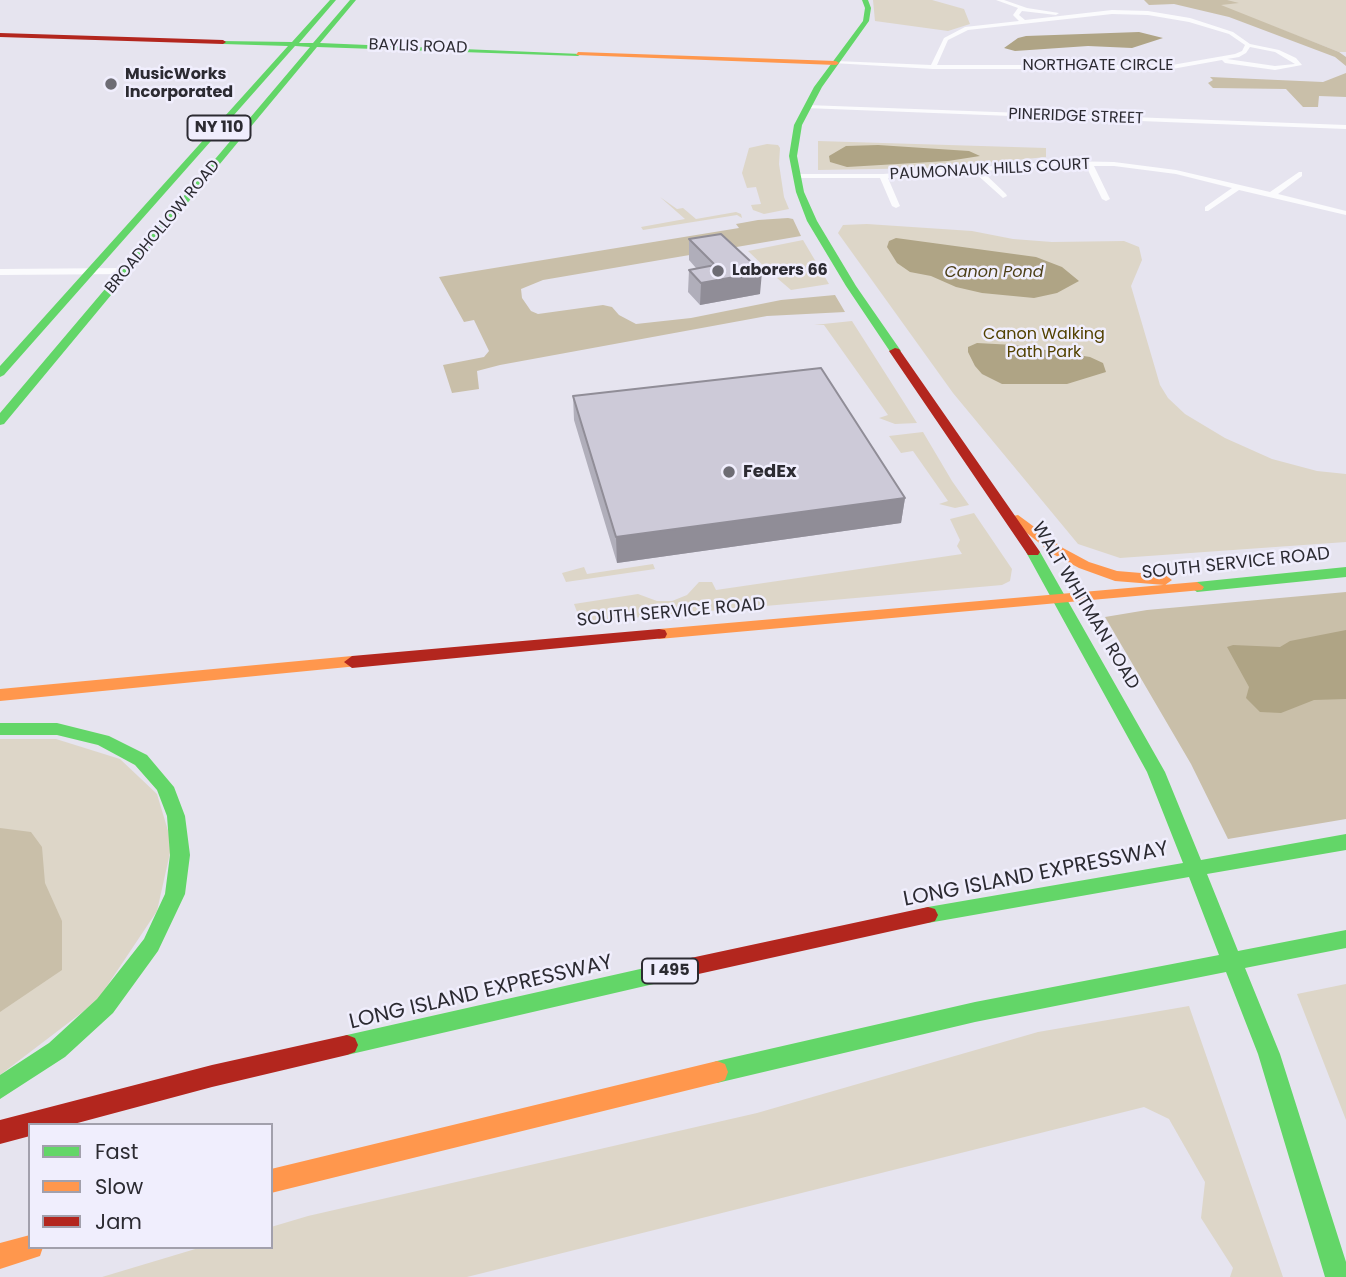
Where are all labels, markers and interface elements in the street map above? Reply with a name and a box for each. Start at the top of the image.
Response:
street label: BAYLIS ROAD [368,36,468,58]
street label: NORTHGATE CIRCLE [1022,56,1174,76]
place label: MusicWorks Incorporated [125,65,233,103]
marker: MusicWorks Incorporated [103,76,119,92]
street label: PINERIDGE STREET [1008,105,1144,129]
road number: NY 110 [188,116,250,140]
street label: PAUMONAUK HILLS COURT [889,155,1091,185]
street label: BROADHOLLOW ROAD [101,156,225,298]
place label: Laborers 66 [732,261,828,281]
marker: Laborers 66 [710,263,726,279]
water label: Canon Pond [944,263,1044,283]
park label: Canon Walking Path Park [983,325,1105,363]
place label: FedEx [743,461,796,483]
marker: FedEx [721,464,737,480]
street label: WALT WHITMAN ROAD [1026,518,1144,694]
street label: SOUTH SERVICE ROAD [1141,543,1331,585]
street label: SOUTH SERVICE ROAD [576,594,766,632]
street label: LONG ISLAND EXPRESSWAY [901,837,1171,913]
street label: LONG ISLAND EXPRESSWAY [347,950,615,1036]
road number: I 495 [642,959,698,984]
legend [28,1123,273,1249]
text: Fast [95,1137,138,1166]
text: Slow [95,1172,143,1201]
text: Jam [95,1207,142,1236]

